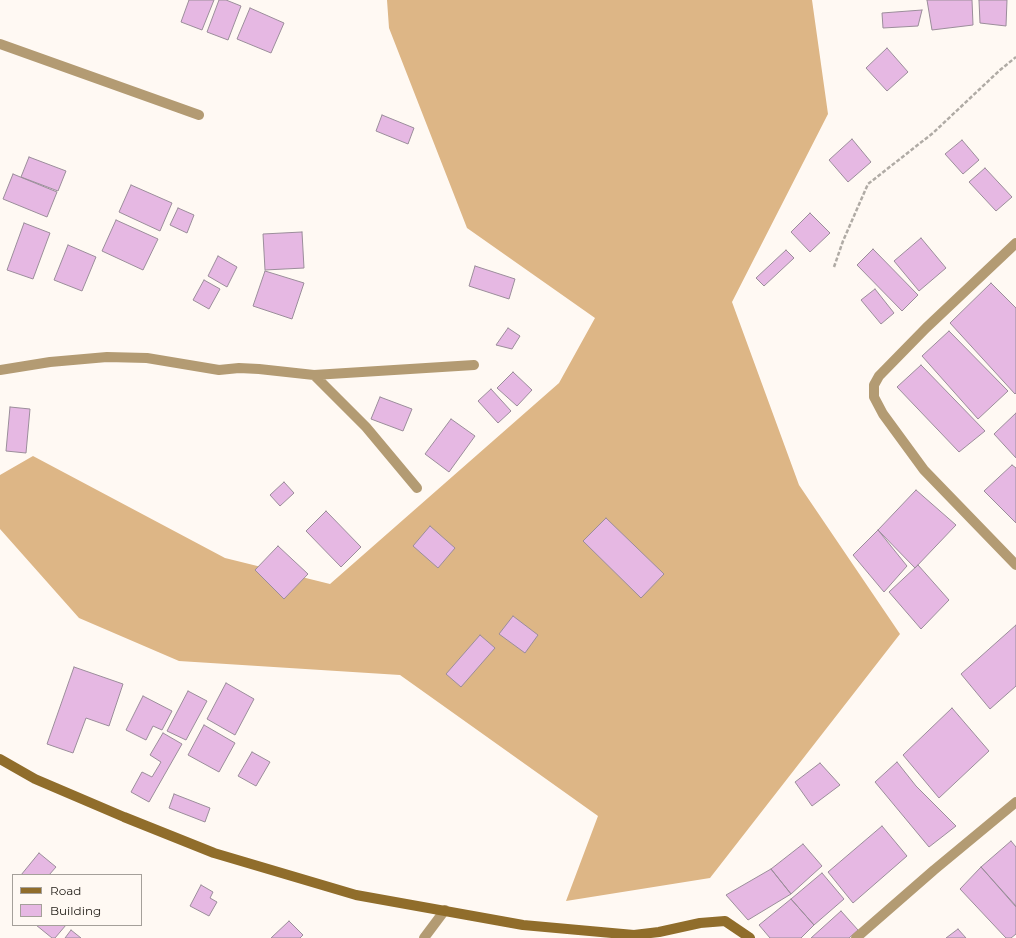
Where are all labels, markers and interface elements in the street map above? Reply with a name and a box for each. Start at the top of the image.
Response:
legend [12,874,142,926]
text: Road [50,883,81,898]
text: Building [50,903,101,918]

